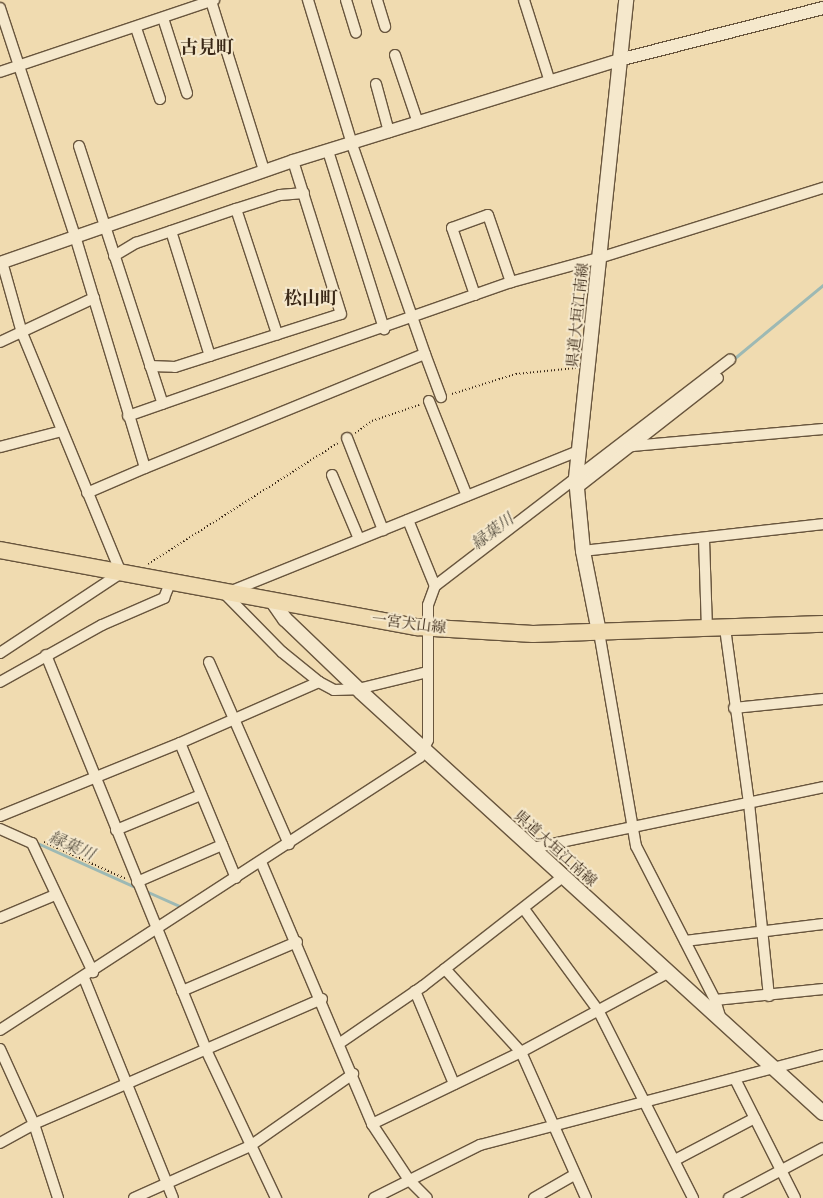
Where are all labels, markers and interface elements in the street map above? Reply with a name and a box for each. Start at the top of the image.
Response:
district label: 古見町 [180,36,234,58]
street label: 県道大垣江南線 [563,262,591,368]
district label: 松山町 [284,287,338,309]
water label: 縁葉川 [467,509,517,553]
street label: 一宮犬山線 [371,609,447,637]
street label: 県道大垣江南線 [511,806,601,890]
water label: 縁葉川 [46,826,98,864]

